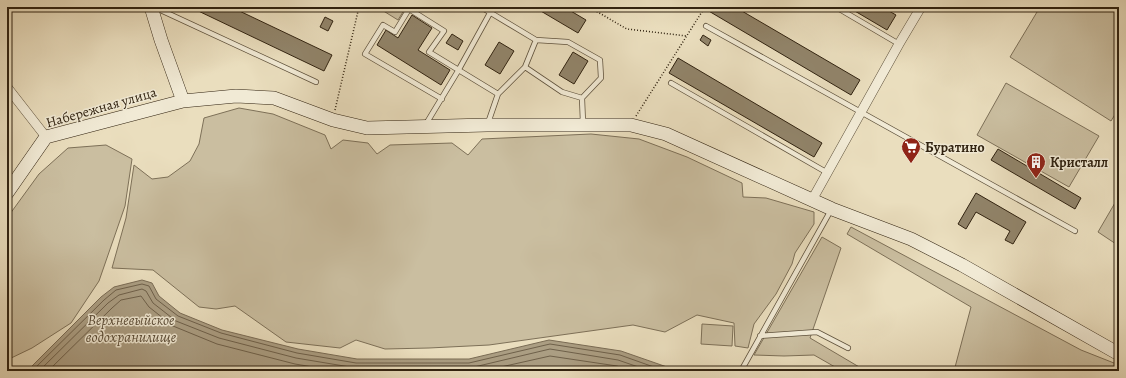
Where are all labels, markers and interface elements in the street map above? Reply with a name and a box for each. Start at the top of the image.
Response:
street label: Набережная улица [44,82,159,132]
supermarket icon: Буратино [900,136,922,164]
place label: Буратино [925,138,985,157]
building icon: Кристалл [1025,151,1047,179]
place label: Кристалл [1050,153,1108,172]
water label: Верхневыйское водохранилище [86,310,177,347]

